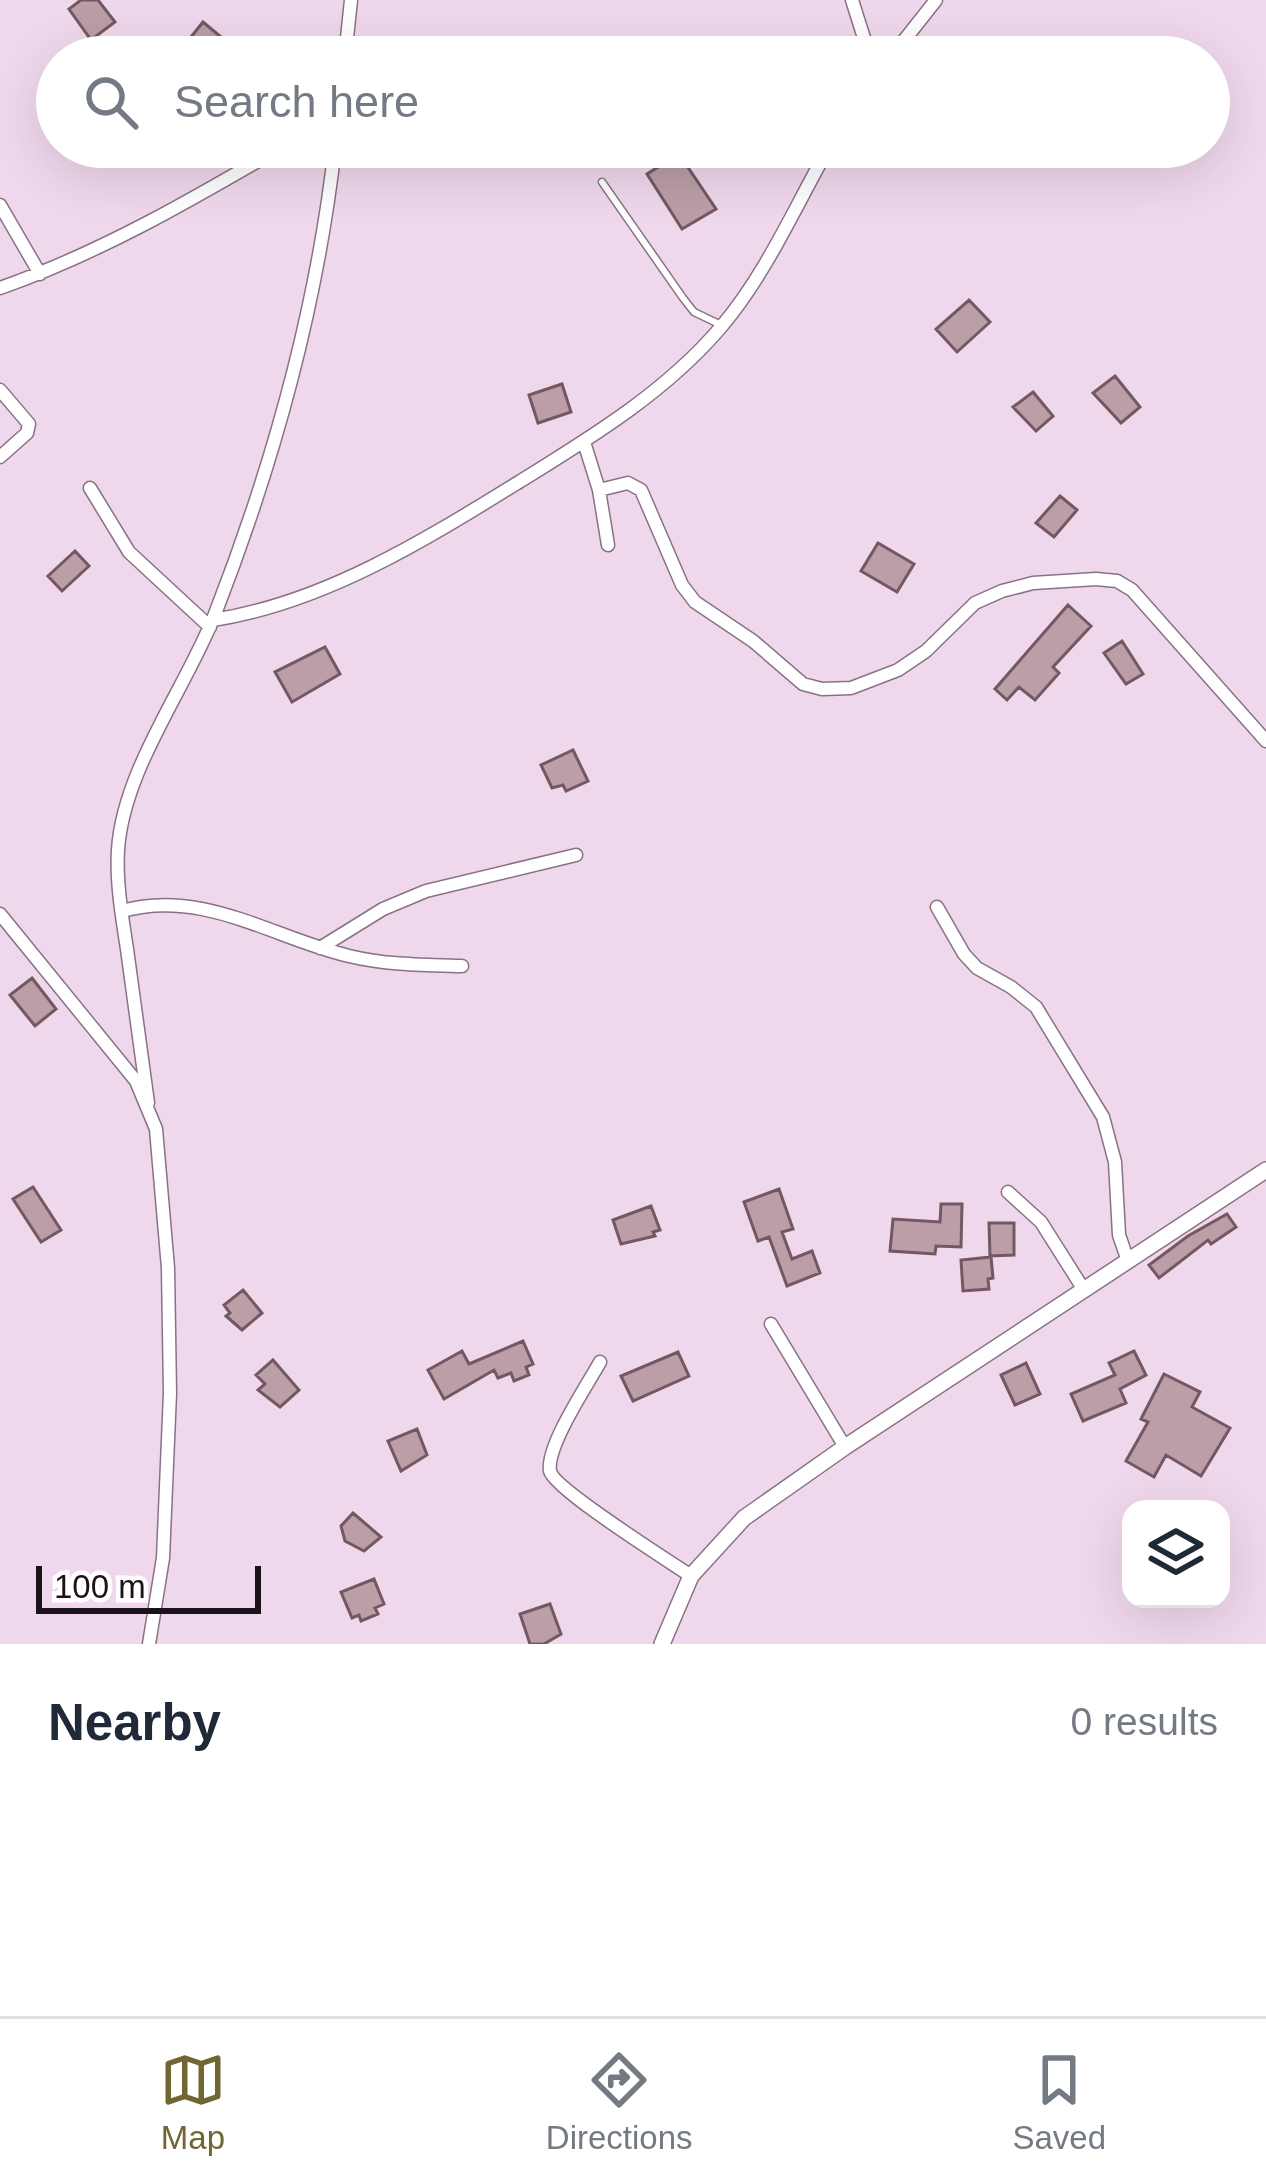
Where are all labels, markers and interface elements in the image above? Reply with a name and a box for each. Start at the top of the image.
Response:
search box [36,36,1230,168]
icon: search [78,69,144,135]
text: Search here [174,76,419,127]
map controls [1122,1500,1230,1608]
button: layers [1122,1500,1230,1608]
scale bar [36,1560,261,1613]
text: 100 m [54,1568,146,1605]
text: Nearby [48,1694,221,1751]
text: 0 results [1071,1700,1218,1743]
tab: Map [160,2047,226,2157]
tab: Directions [546,2047,693,2157]
tab: Saved [1012,2047,1106,2157]

